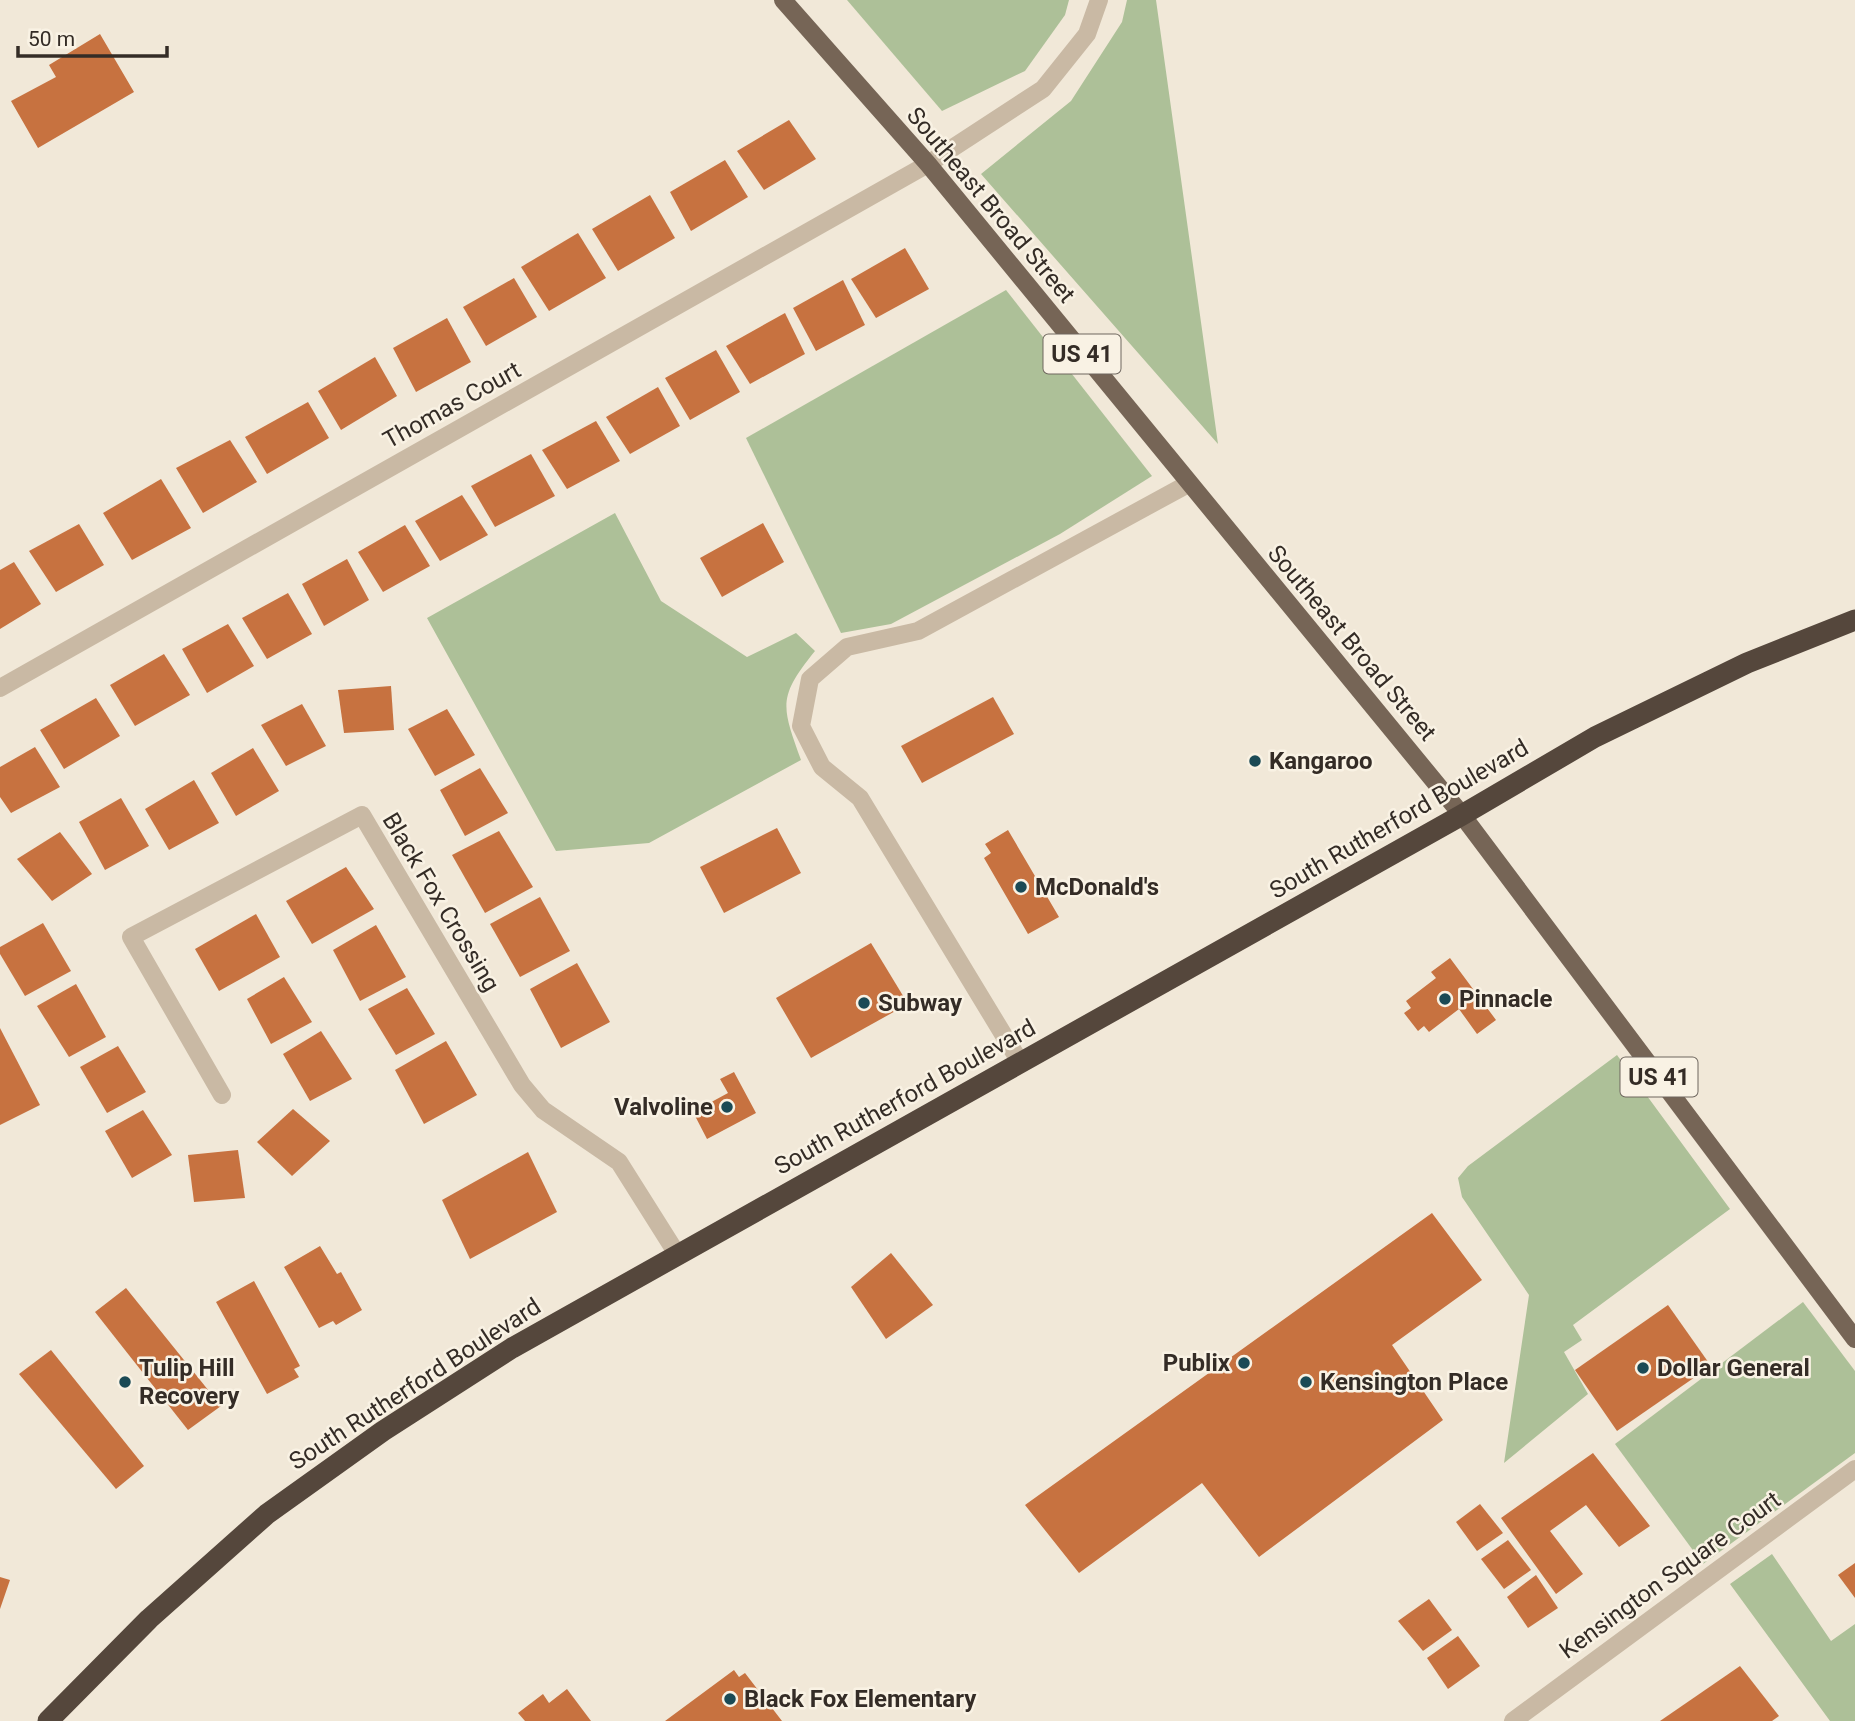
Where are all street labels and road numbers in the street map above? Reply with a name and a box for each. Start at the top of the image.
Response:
street label: Southeast Broad Street [901,102,1081,309]
road number: US 41 [1044,334,1120,374]
street label: Thomas Court [378,356,526,454]
street label: Southeast Broad Street [1262,540,1442,747]
street label: South Rutherford Boulevard [1265,733,1533,905]
street label: Black Fox Crossing [377,808,505,996]
street label: South Rutherford Boulevard [770,1013,1040,1181]
road number: US 41 [1620,1058,1698,1096]
street label: South Rutherford Boulevard [284,1292,546,1476]
street label: Kensington Square Court [1554,1485,1786,1665]

